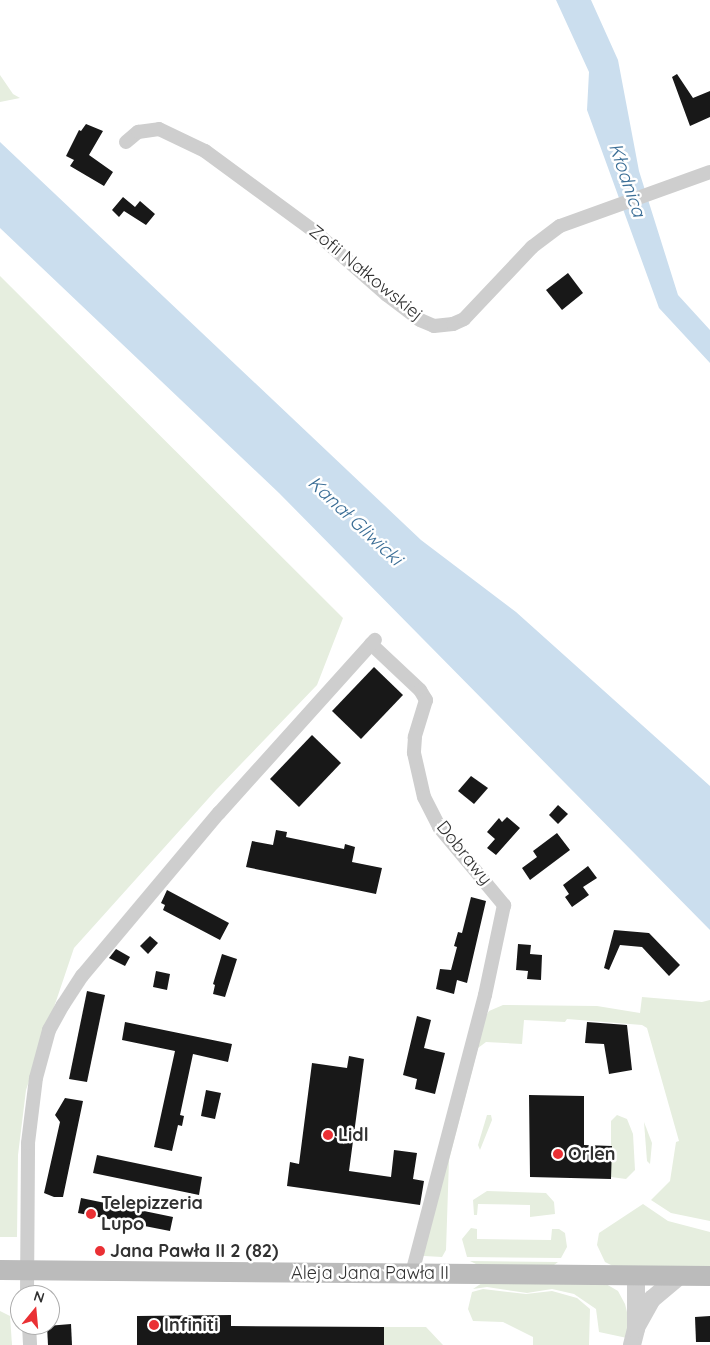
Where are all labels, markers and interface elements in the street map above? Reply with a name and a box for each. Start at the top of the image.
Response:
water label: Kłodnica [604,140,650,220]
street label: Zofii Nałkowskiej [305,221,427,325]
water label: Kanał Gliwicki [303,472,407,570]
street label: Dobrawy [432,817,496,889]
place label: Lidl [338,1124,369,1146]
marker: Lidl [322,1129,334,1141]
place label: Orlen [568,1143,616,1165]
marker: Orlen [552,1148,564,1160]
place label: Telepizzeria Lupo [101,1193,203,1236]
marker: Telepizzeria Lupo [85,1208,97,1220]
place label: Jana Pawła II 2 (82) [110,1240,278,1262]
marker: Jana Pawła II 2 (82) [94,1245,106,1257]
street label: Aleja Jana Pawła II [291,1262,449,1284]
north arrow [10,1285,60,1335]
text: N [32,1286,47,1307]
place label: Infiniti [164,1314,218,1336]
marker: Infiniti [148,1319,160,1331]

